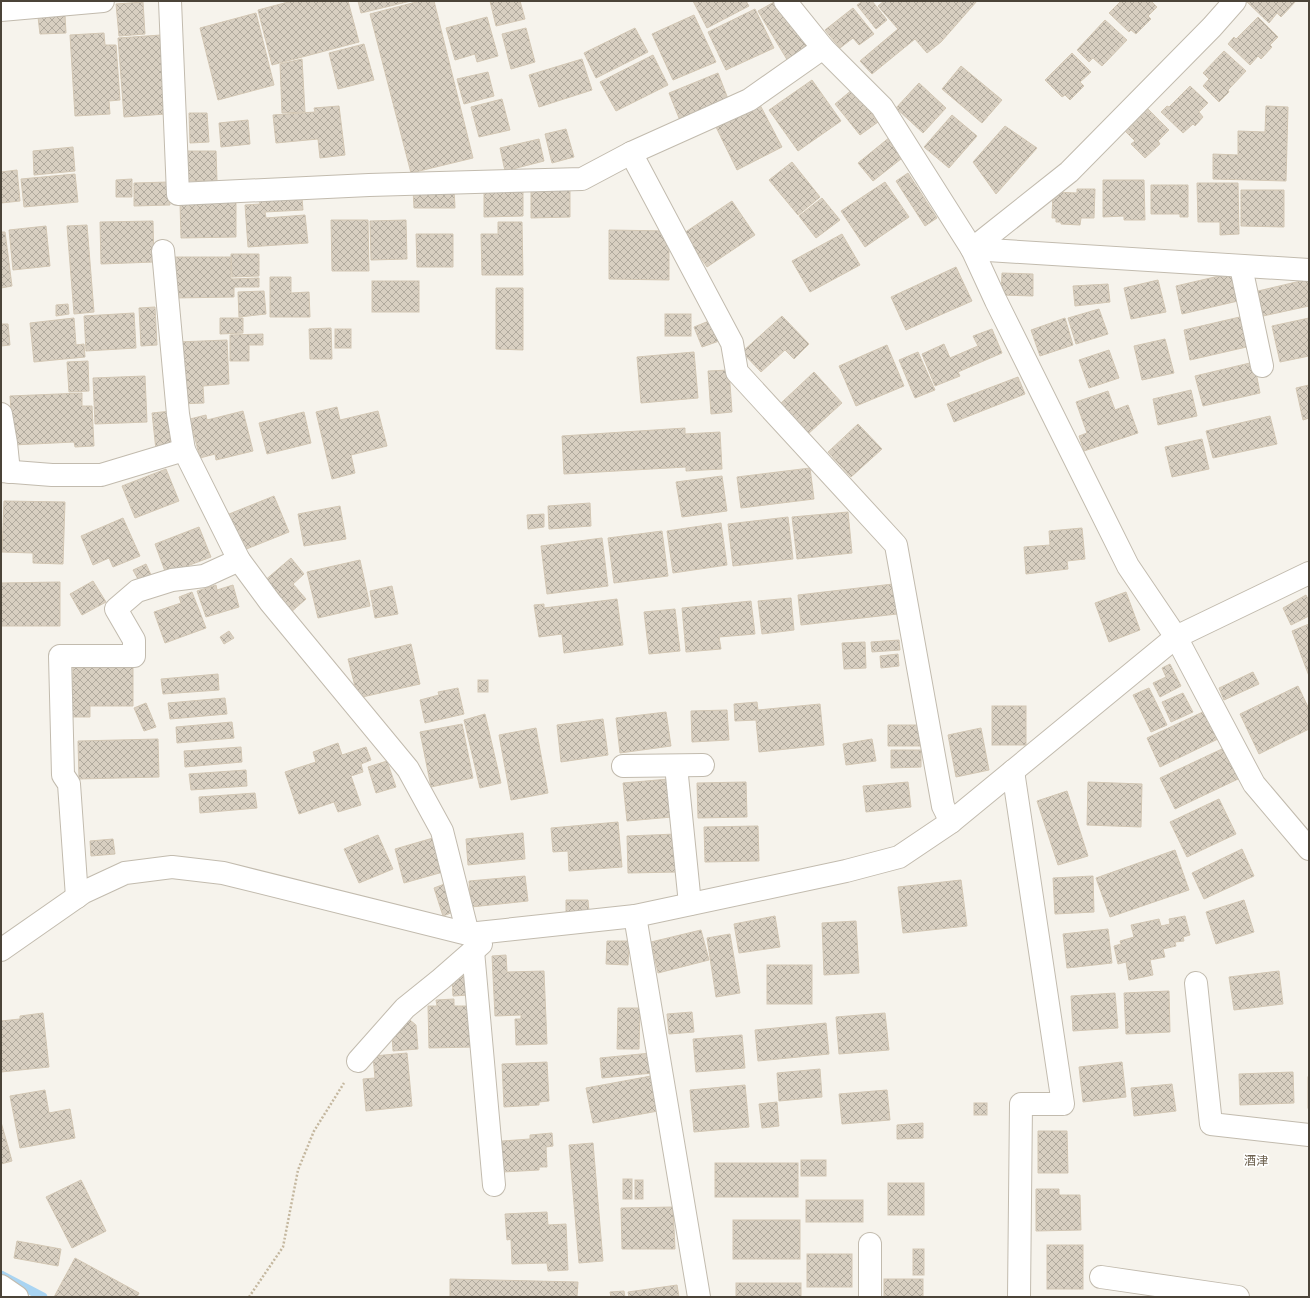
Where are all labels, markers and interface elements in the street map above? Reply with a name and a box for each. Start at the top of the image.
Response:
district label: 酒津 [1244,1154,1268,1168]

